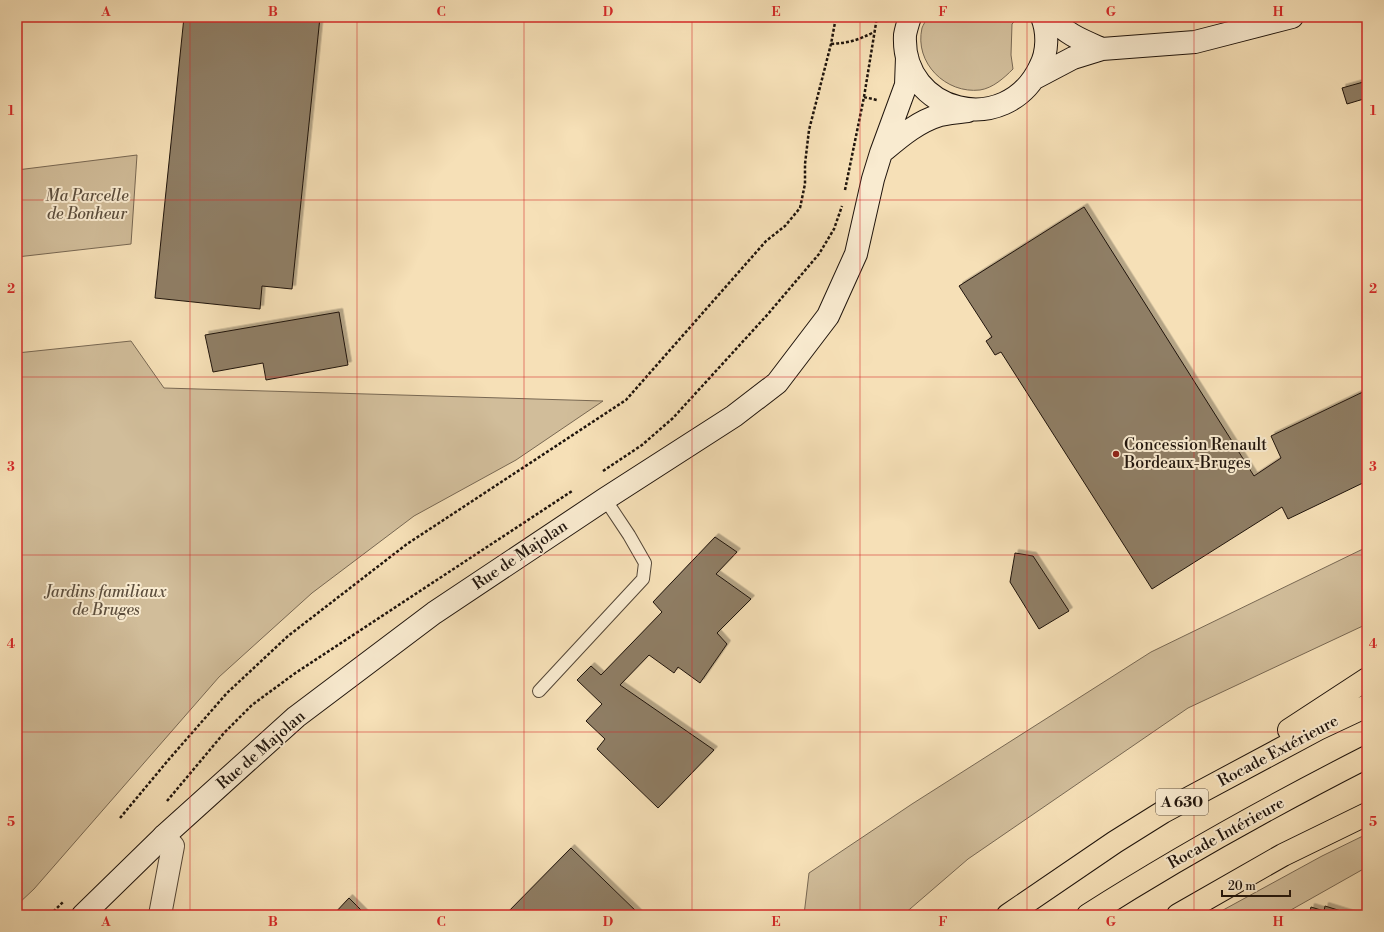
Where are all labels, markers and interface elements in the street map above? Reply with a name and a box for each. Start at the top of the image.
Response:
text: A [100,4,111,20]
text: B [268,4,278,20]
text: C [436,4,446,20]
text: D [603,4,613,20]
text: E [771,4,781,20]
text: F [938,4,948,20]
text: G [1106,4,1117,20]
text: H [1273,4,1284,20]
text: 1 [8,103,15,119]
text: 1 [1370,103,1377,119]
park label: Ma Parcelle de Bonheur [45,186,129,224]
text: 2 [7,281,15,297]
text: 2 [1369,281,1377,297]
place label: Concession Renault Bordeaux-Bruges [1123,435,1267,473]
marker: Concession Renault Bordeaux-Bruges [1111,449,1121,459]
text: 3 [7,459,15,475]
text: 3 [1369,459,1377,475]
street label: Rue de Majolan [468,515,572,594]
park label: Jardins familiaux de Bruges [43,582,167,620]
text: 4 [7,636,16,652]
text: 4 [1369,636,1378,652]
street label: Rue de Majolan [213,706,310,794]
street label: Rocade Extérieure [1214,711,1342,791]
road number: A 630 [1156,789,1208,815]
street label: Rocade Intérieure [1164,793,1288,873]
text: 5 [7,814,15,830]
text: 5 [1369,814,1377,830]
scale bar [1222,872,1290,898]
text: 20 m [1228,879,1256,894]
text: A [100,914,111,930]
text: B [268,914,278,930]
text: C [436,914,446,930]
text: D [603,914,613,930]
text: E [771,914,781,930]
text: F [938,914,948,930]
text: G [1106,914,1117,930]
text: H [1273,914,1284,930]

